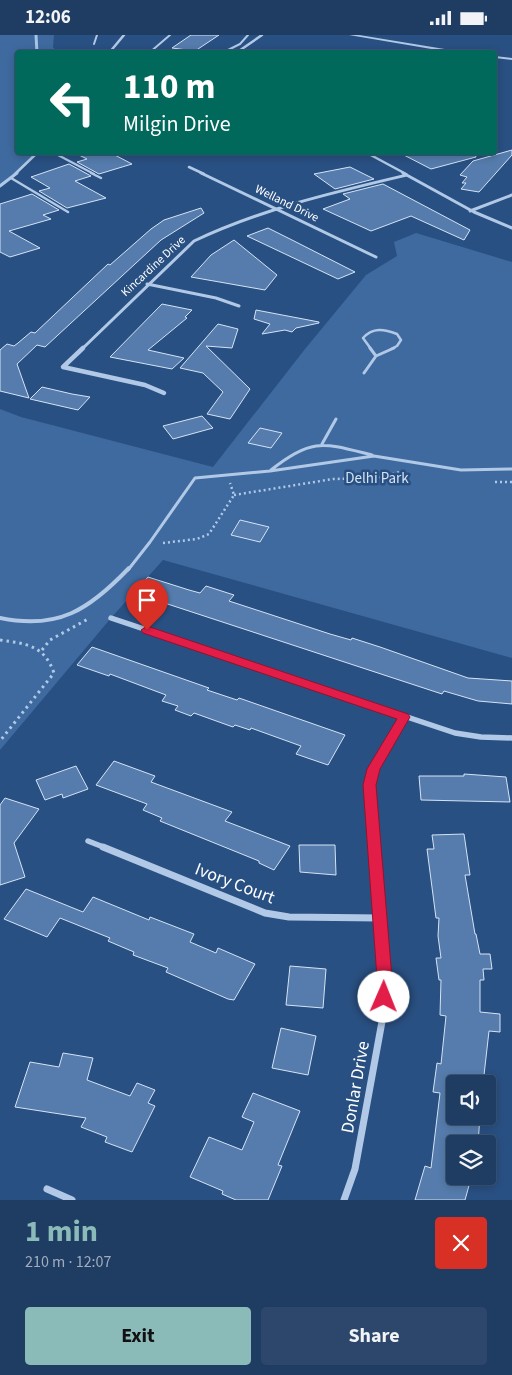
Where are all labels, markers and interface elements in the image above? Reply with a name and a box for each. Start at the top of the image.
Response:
text: 12:06 [25,4,71,31]
text: 110 m [123,62,215,112]
icon: left [40,70,105,135]
text: Milgin Drive [123,108,231,140]
street label: Welland Drive [252,181,322,226]
street label: Kincardine Drive [117,232,189,301]
park label: Delhi Park [345,468,409,489]
pin [126,579,168,630]
icon: arrive [133,586,161,614]
street label: Ivory Court [191,857,278,910]
position arrow [357,970,409,1022]
street label: Donlar Drive [335,1039,376,1135]
map controls [446,1075,496,1185]
button: sound [446,1075,496,1125]
button: layers [446,1135,496,1185]
text: 1 min [25,1210,98,1253]
button: close [435,1217,487,1269]
text: 210 m · 12:07 [25,1251,112,1273]
button: Exit [25,1307,251,1365]
button: Share [261,1307,487,1365]

